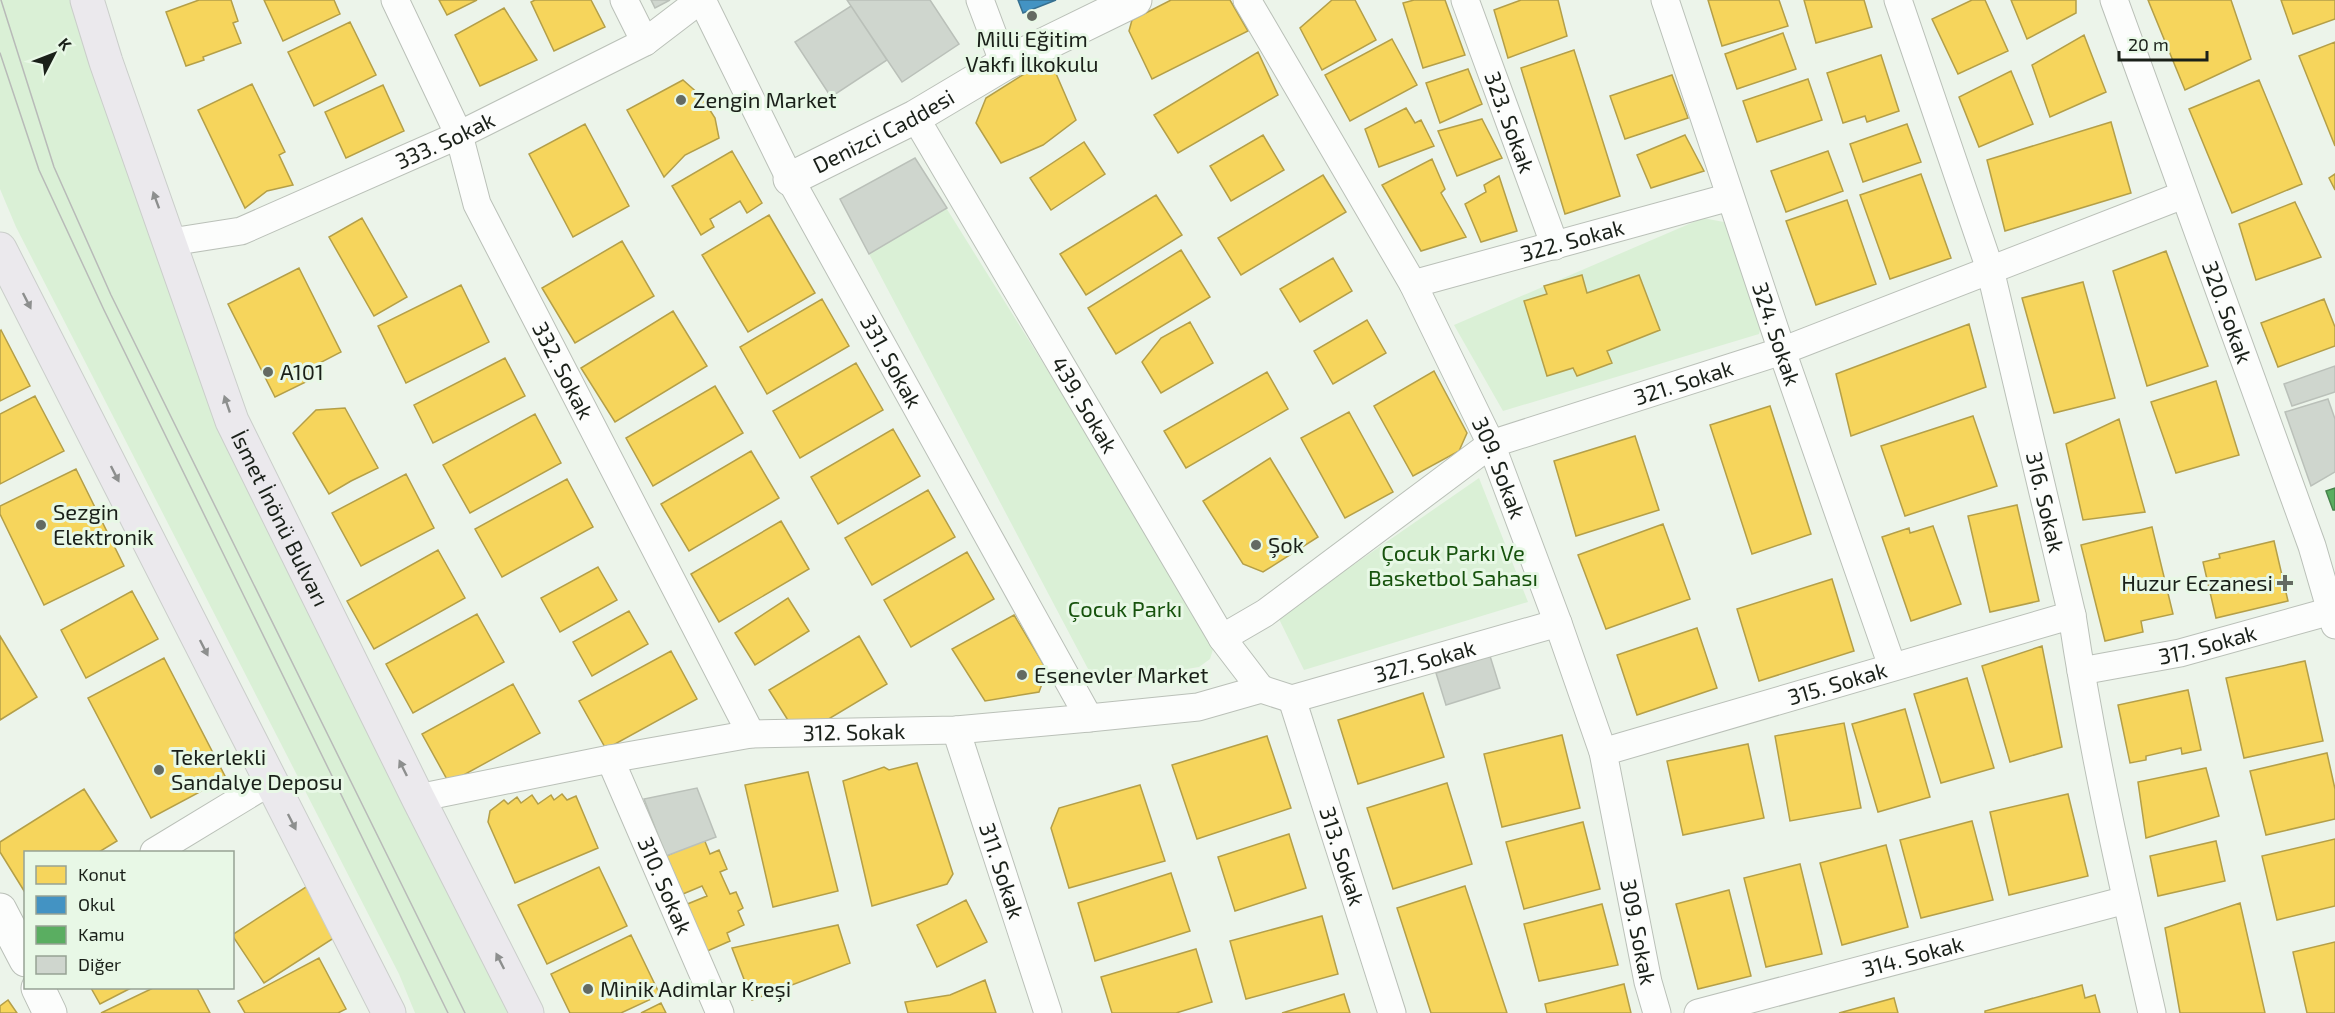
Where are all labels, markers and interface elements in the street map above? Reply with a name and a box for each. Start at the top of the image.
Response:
marker: Milli Eğitim Vakfı İlkokulu [1025,9,1039,23]
north arrow [24,24,84,84]
scale bar [2119,24,2208,62]
place label: Milli Eğitim Vakfı İlkokulu [965,25,1099,76]
text: K [55,33,77,54]
text: 20 m [2128,33,2169,55]
street label: 323. Sokak [1480,67,1541,176]
street label: Denizci Caddesi [808,83,958,178]
place label: Zengin Market [693,86,837,112]
marker: Zengin Market [674,93,688,107]
street label: 333. Sokak [391,106,498,173]
one-way arrow [150,191,160,209]
street label: 322. Sokak [1517,213,1627,266]
street label: 320. Sokak [2198,257,2259,367]
street label: 324. Sokak [1748,279,1807,389]
one-way arrow [22,292,31,309]
street label: 331. Sokak [856,310,928,412]
street label: 332. Sokak [528,317,600,423]
street label: 439. Sokak [1047,351,1124,457]
street label: 321. Sokak [1630,354,1736,410]
place label: A101 [280,358,324,384]
marker: A101 [261,365,275,379]
one-way arrow [221,395,231,413]
street label: 309. Sokak [1468,412,1532,522]
street label: İsmet İnönü Bulvarı [227,426,335,610]
street label: 316. Sokak [2022,449,2071,555]
one-way arrow [110,466,120,483]
place label: Sezgin Elektronik [53,498,154,549]
marker: Sezgin Elektronik [34,518,48,532]
place label: Şok [1268,531,1304,559]
marker: Şok [1249,538,1263,552]
park label: Çocuk Parkı Ve Basketbol Sahası [1368,539,1538,590]
place label: Huzur Eczanesi [2121,569,2273,595]
marker: Huzur Eczanesi [2278,576,2292,590]
park label: Çocuk Parkı [1068,595,1182,623]
street label: 317. Sokak [2156,618,2259,669]
street label: 327. Sokak [1371,633,1478,687]
one-way arrow [199,640,208,657]
street label: 315. Sokak [1784,656,1890,709]
place label: Esenevler Market [1034,661,1208,687]
marker: Esenevler Market [1015,668,1029,682]
street label: 312. Sokak [802,717,905,745]
place label: Tekerlekli Sandalye Deposu [171,743,343,794]
one-way arrow [398,759,408,776]
marker: Tekerlekli Sandalye Deposu [152,763,166,777]
street label: 313. Sokak [1315,803,1371,909]
one-way arrow [287,814,297,831]
street label: 311. Sokak [975,819,1030,922]
street label: 310. Sokak [633,833,698,938]
legend [24,851,234,989]
text: Konut [78,863,126,885]
street label: 309. Sokak [1616,876,1662,987]
text: Okul [78,893,115,915]
text: Kamu [78,923,125,945]
street label: 314. Sokak [1859,930,1966,981]
one-way arrow [496,952,505,969]
text: Diğer [78,953,121,975]
place label: Minik Adimlar Kreşi [600,975,791,1003]
marker: Minik Adimlar Kreşi [581,982,595,996]

